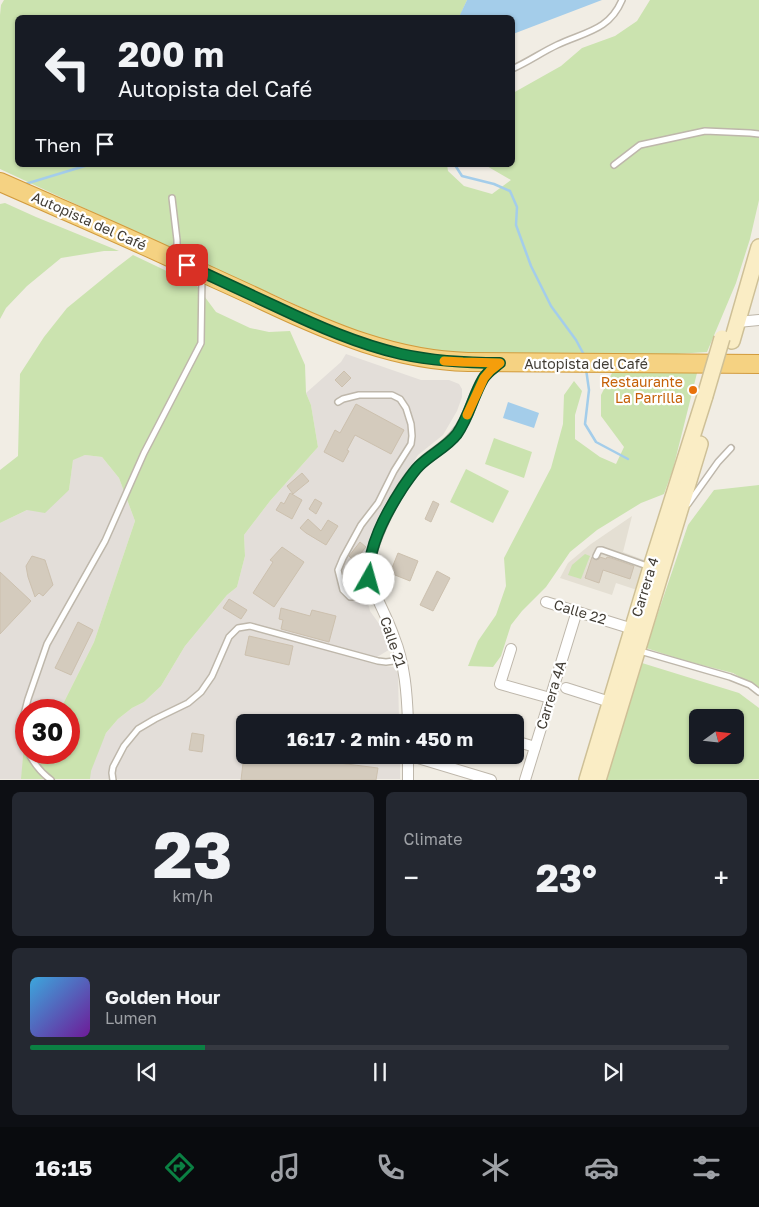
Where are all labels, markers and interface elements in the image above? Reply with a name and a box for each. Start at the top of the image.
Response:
text: 200 m [118,33,224,75]
icon: left [35,35,100,100]
text: Autopista del Café [118,75,312,102]
icon: arrive [91,130,119,158]
text: Then [35,133,81,156]
street label: Autopista del Café [29,188,149,253]
pin [166,244,208,286]
icon: arrive [173,251,201,279]
street label: Autopista del Café [524,355,648,372]
place label: Restaurante La Parrilla [601,373,683,406]
marker: Restaurante La Parrilla [687,384,699,396]
position arrow [342,552,394,604]
street label: Carrera 4 [627,555,662,619]
street label: Calle 22 [552,595,609,628]
street label: Calle 21 [377,614,410,670]
street label: Carrera 4A [532,658,569,731]
speed limit sign: 30 [15,699,80,764]
north arrow [689,709,744,764]
map controls [689,709,744,764]
text: 16:17 · 2 min · 450 m [287,727,473,750]
text: 23 [153,814,232,892]
text: Climate [404,829,463,849]
text: 23° [536,855,597,900]
text: − [404,861,419,894]
text: + [714,861,729,894]
text: km/h [172,886,213,906]
text: Golden Hour [105,985,220,1008]
text: Lumen [105,1008,157,1028]
icon: previous [133,1058,161,1086]
icon: pause [366,1058,394,1086]
icon: next [599,1058,627,1086]
icon: directions [162,1150,197,1185]
icon: music [268,1150,303,1185]
icon: phone [373,1150,408,1185]
icon: climate [478,1150,513,1185]
icon: car [584,1150,619,1185]
icon: filters [689,1150,724,1185]
text: 16:15 [35,1154,92,1181]

